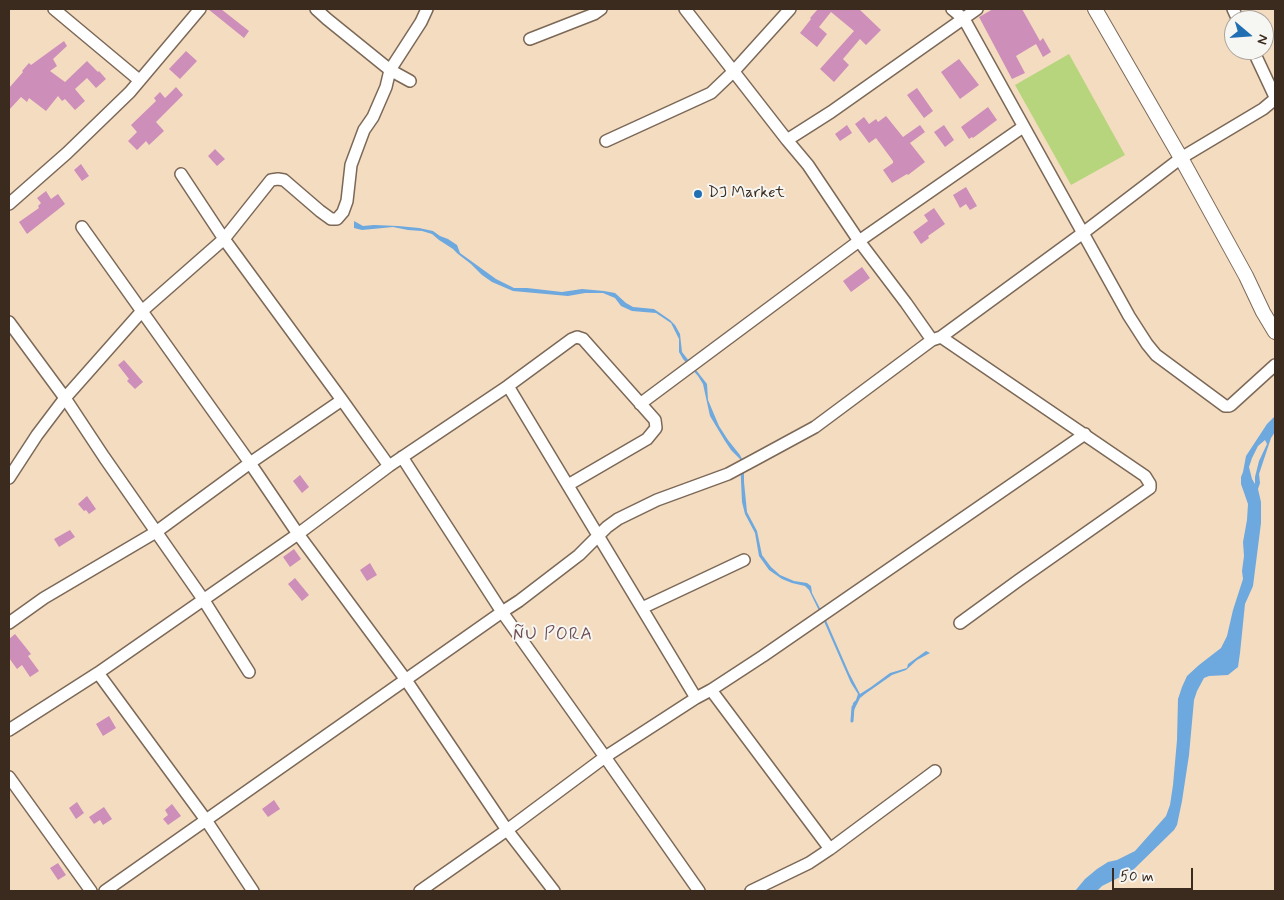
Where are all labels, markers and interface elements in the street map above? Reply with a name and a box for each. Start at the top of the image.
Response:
north arrow [1224,10,1274,60]
text: N [1252,32,1272,47]
place label: DJ Market [708,184,785,204]
marker: DJ Market [692,188,704,200]
district label: ÑU PORA [512,624,594,646]
scale bar [1114,858,1195,890]
text: 50 m [1120,867,1154,887]

